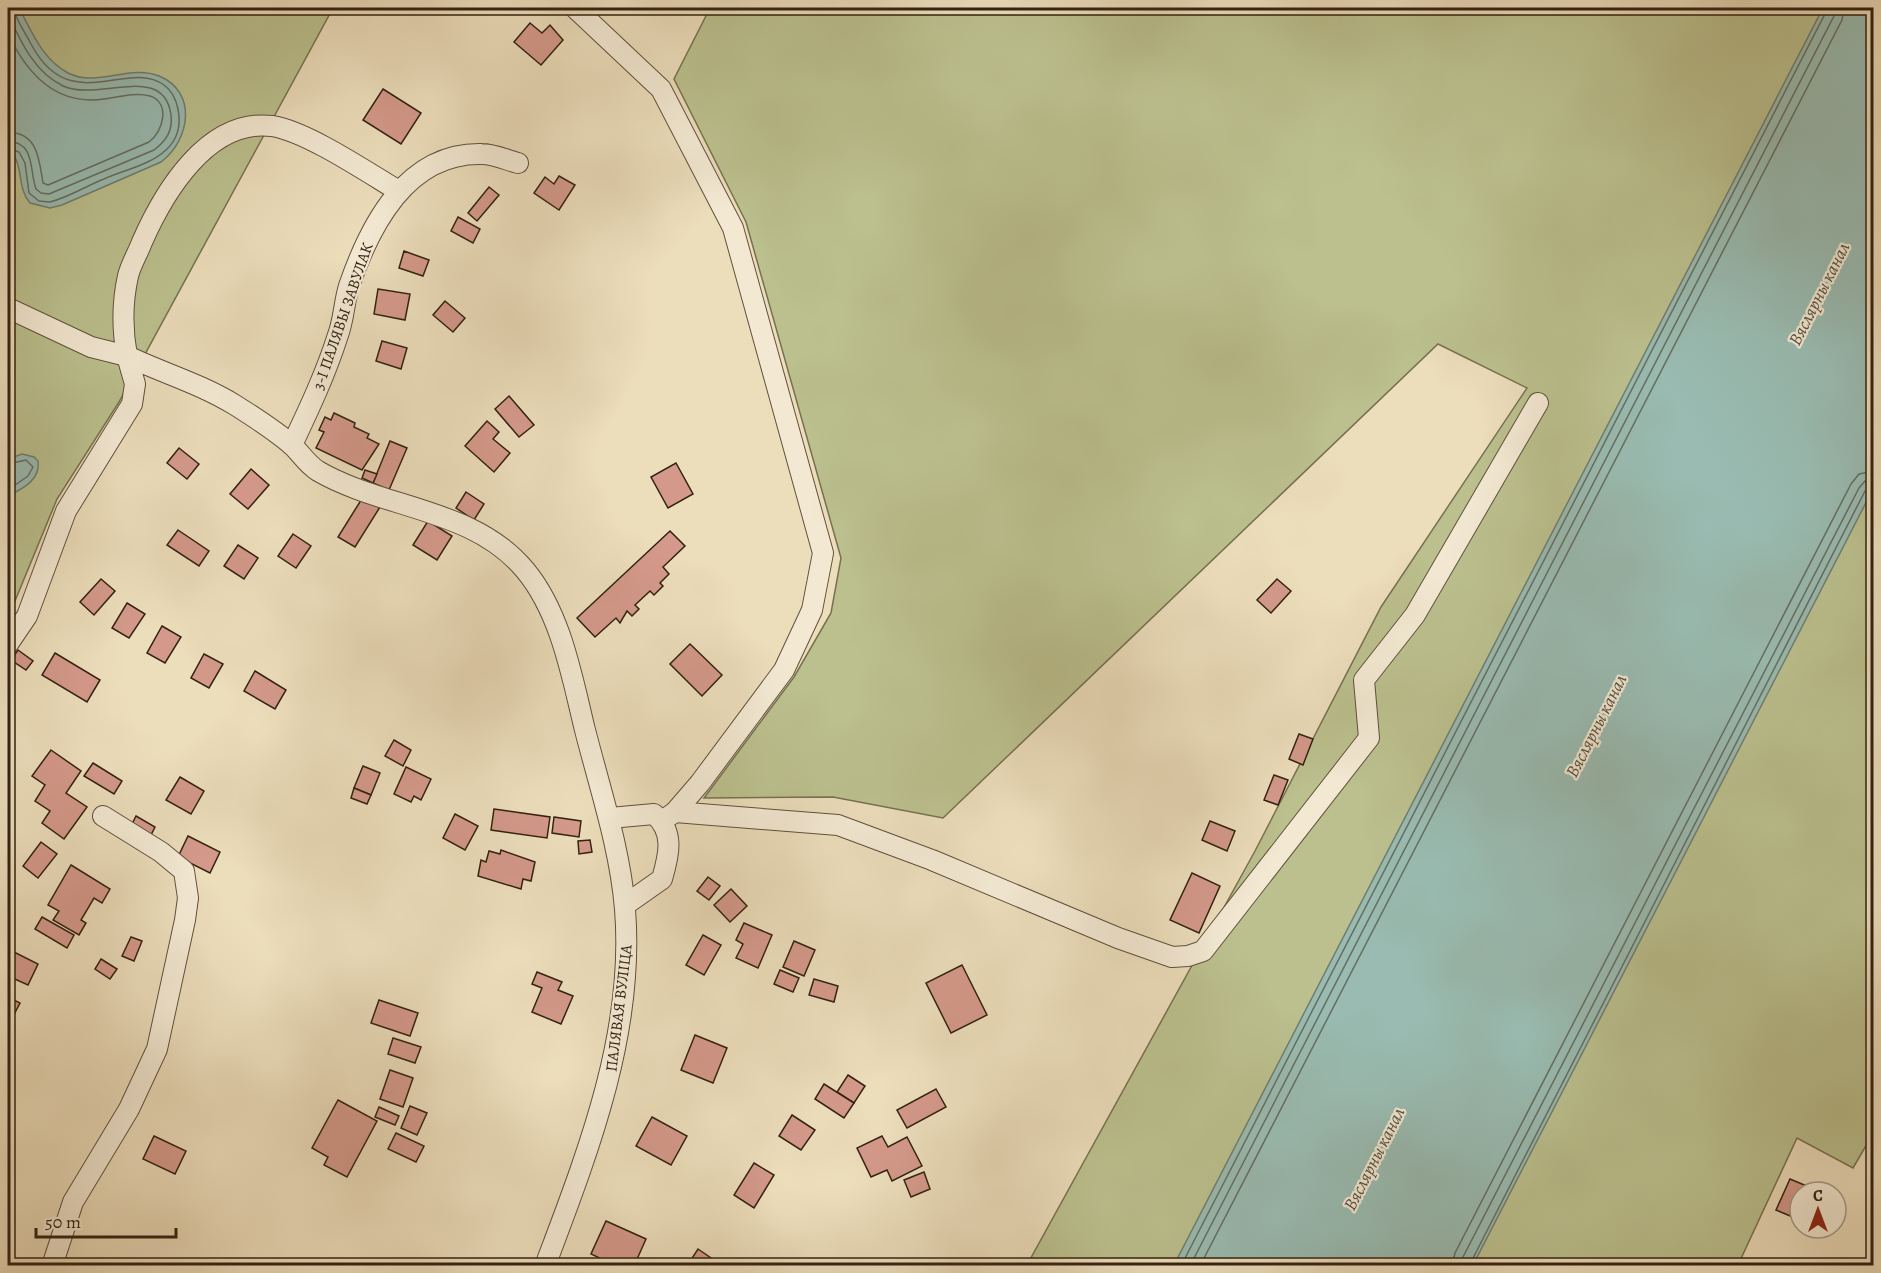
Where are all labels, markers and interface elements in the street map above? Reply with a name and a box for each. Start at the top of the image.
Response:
water label: Вяслярны канал [1783,238,1855,350]
street label: 3-І ПАЛЯВЫ ЗАВУЛАК [307,239,379,393]
water label: Вяслярны канал [1560,670,1632,782]
street label: ПАЛЯВАЯ ВУЛІЦА [600,943,638,1073]
water label: Вяслярны канал [1338,1103,1410,1215]
north arrow [1788,1180,1848,1240]
text: С [1813,1185,1823,1207]
scale bar [36,1201,176,1239]
text: 50 m [45,1210,81,1234]

